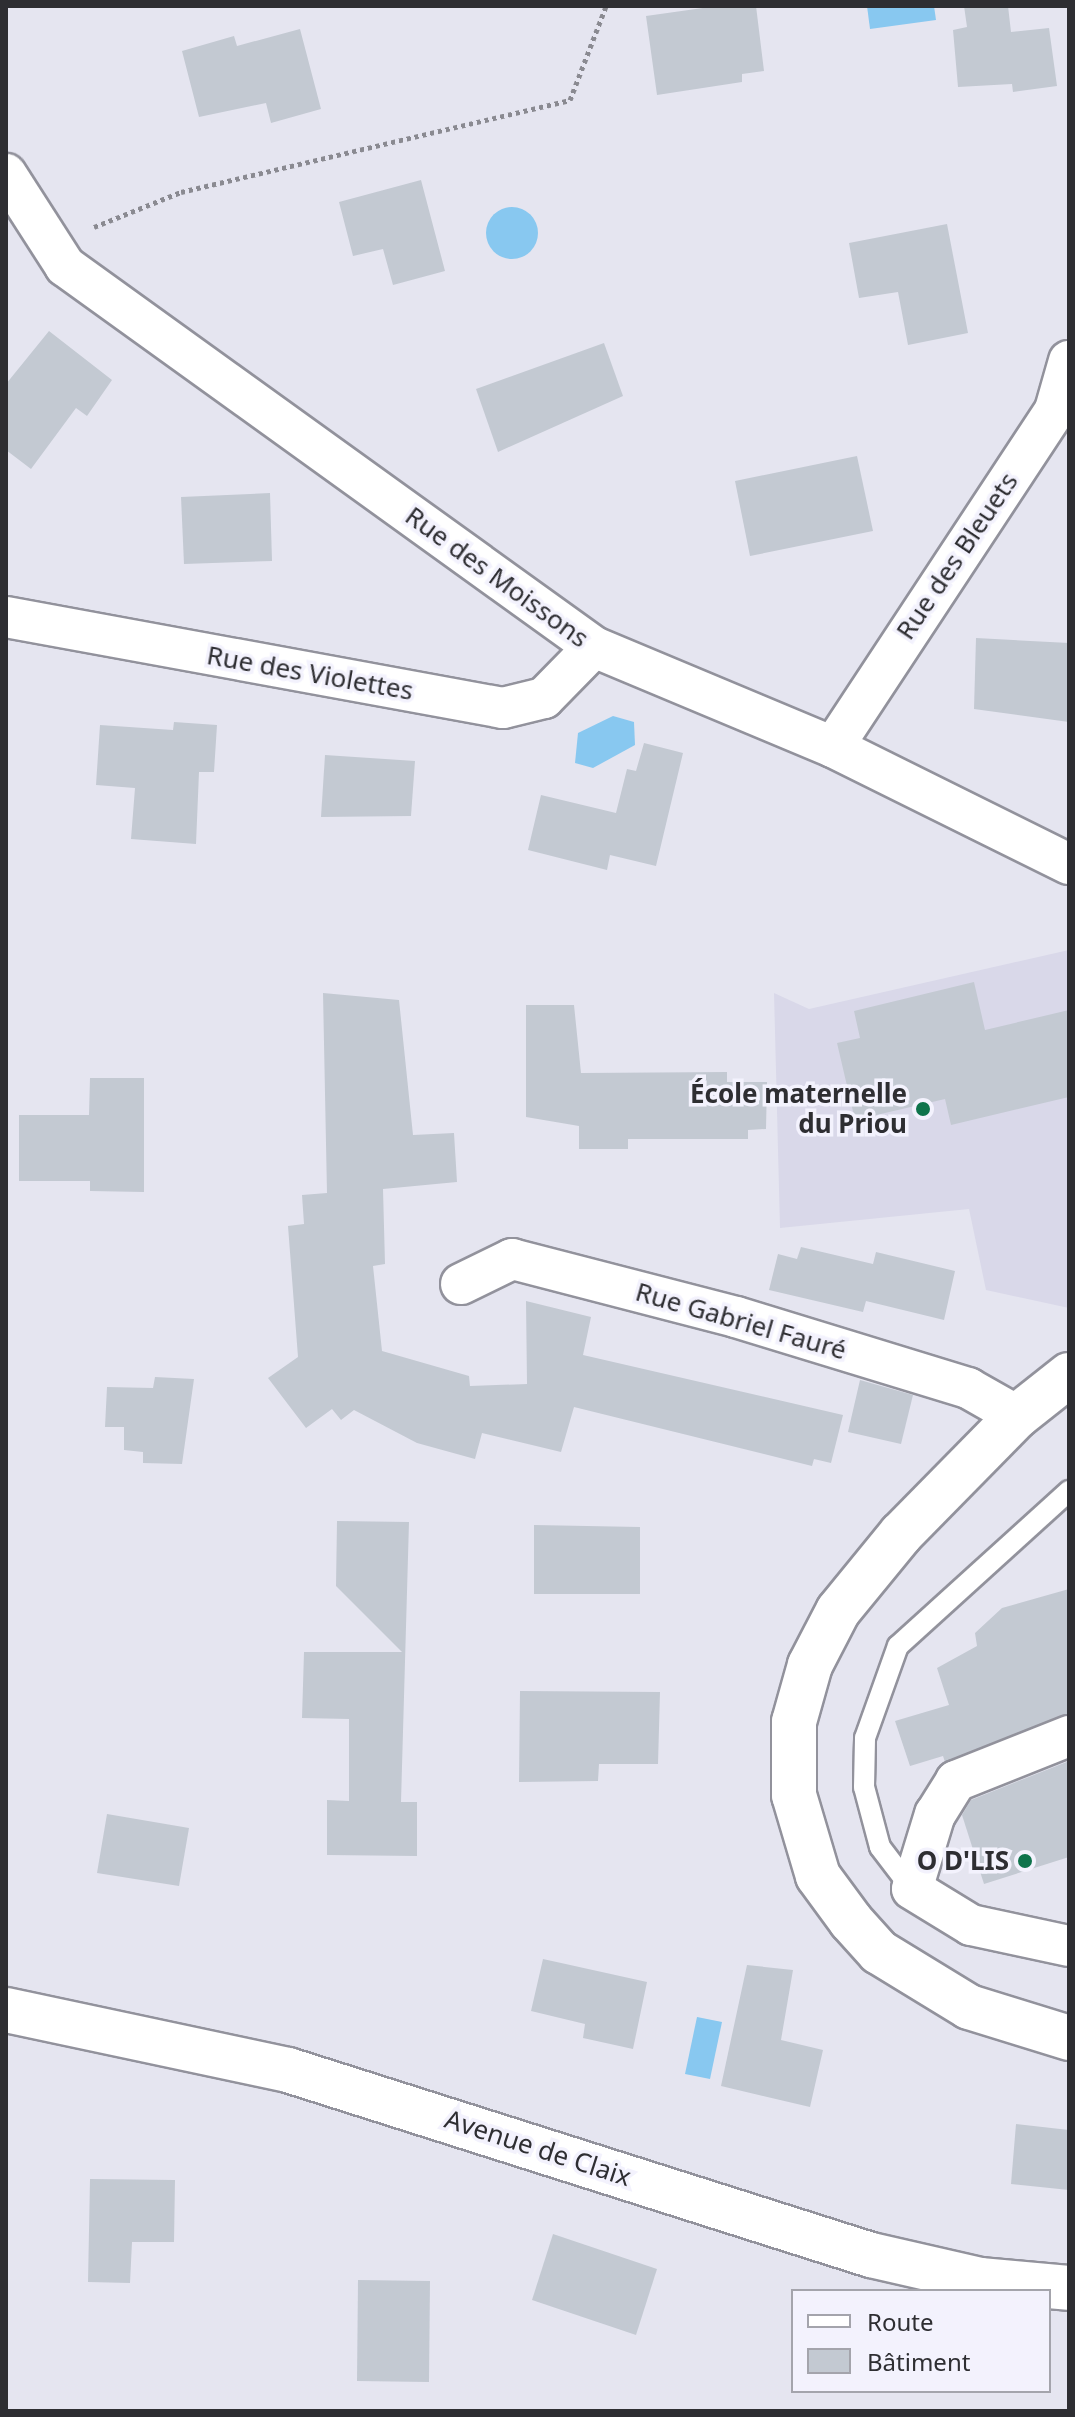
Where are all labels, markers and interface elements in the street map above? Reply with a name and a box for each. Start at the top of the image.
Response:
street label: Rue des Bleuets [890,467,1024,645]
street label: Rue des Moissons [399,500,595,654]
street label: Rue des Violettes [204,640,416,706]
place label: École maternelle du Priou [690,1078,907,1140]
marker: École maternelle du Priou [914,1100,932,1118]
street label: Rue Gabriel Fauré [632,1276,850,1366]
place label: O D'LIS [917,1845,1009,1877]
marker: O D'LIS [1016,1852,1034,1870]
street label: Avenue de Claix [441,2103,635,2193]
legend [791,2289,1051,2393]
text: Route [867,2305,933,2338]
text: Bâtiment [867,2345,970,2378]

